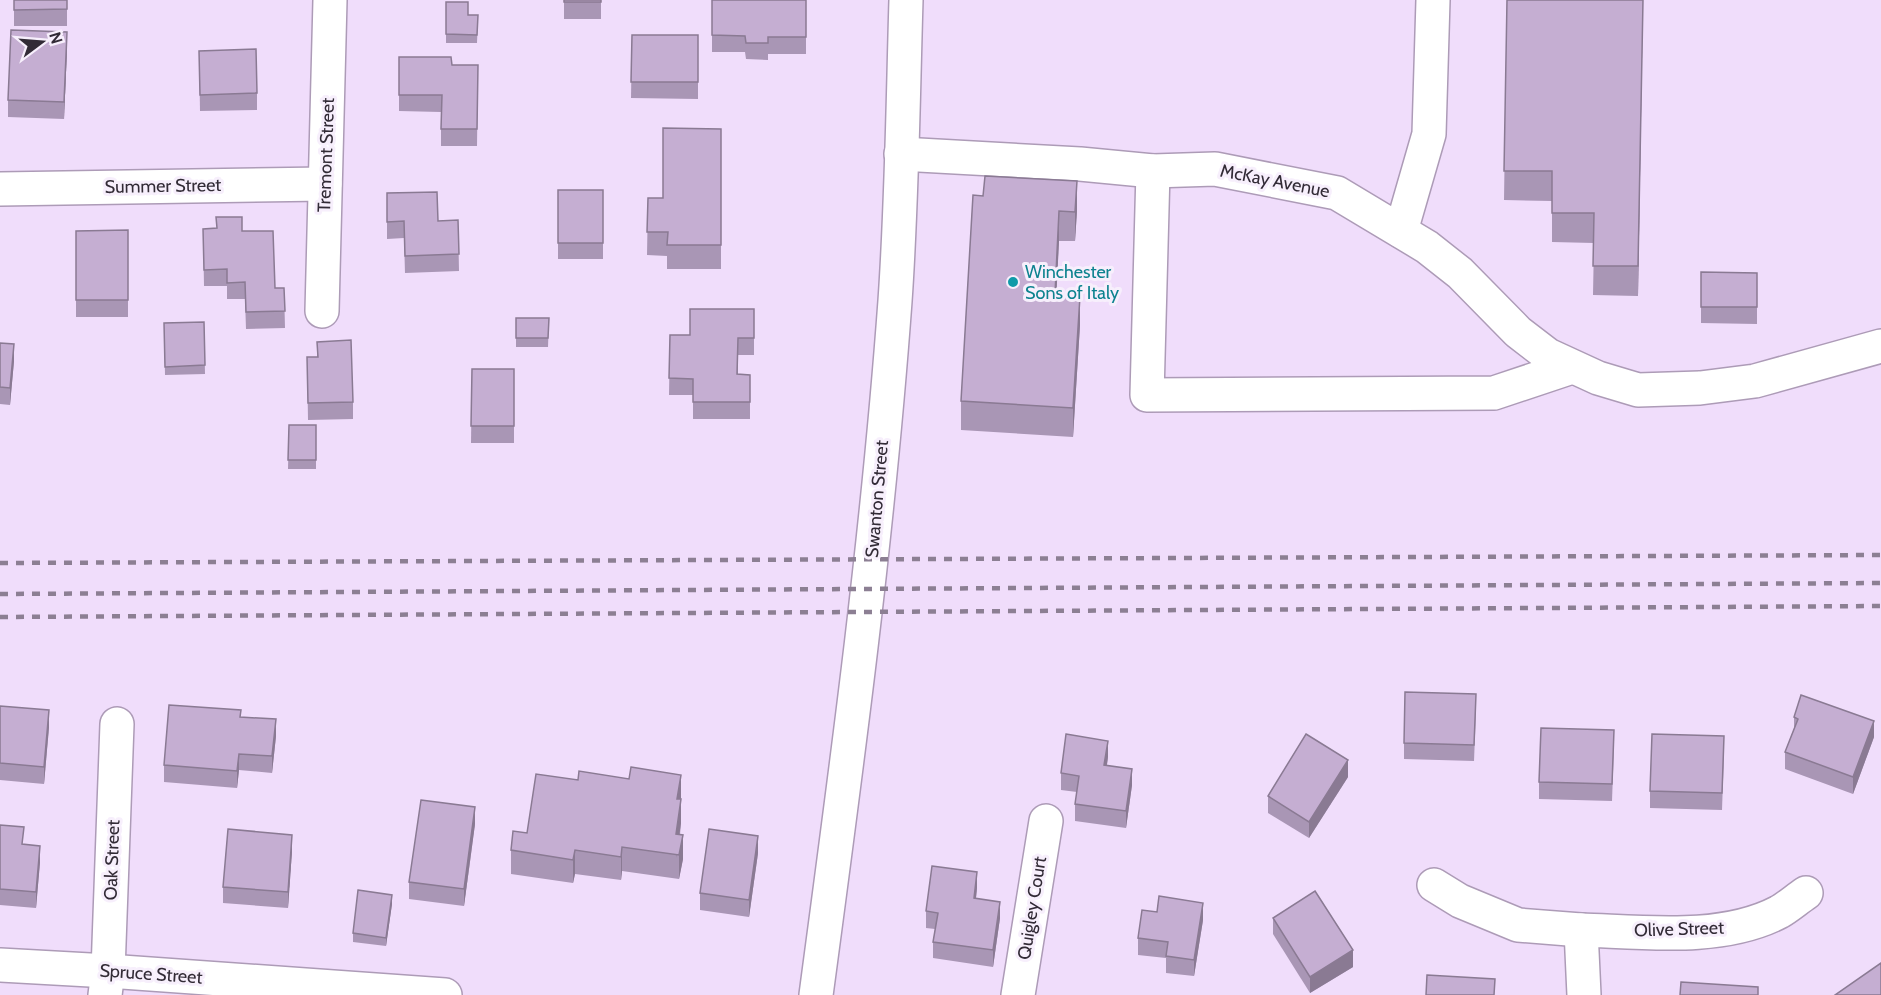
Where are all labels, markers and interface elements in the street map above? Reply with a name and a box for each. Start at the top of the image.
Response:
north arrow [12,12,72,72]
text: N [45,30,67,46]
street label: Tremont Street [313,97,339,213]
street label: McKay Avenue [1218,160,1332,202]
street label: Summer Street [105,174,221,198]
place label: Winchester Sons of Italy [1025,261,1119,304]
marker: Winchester Sons of Italy [1006,275,1020,289]
street label: Swanton Street [861,439,893,559]
street label: Oak Street [100,819,124,901]
street label: Quigley Court [1013,855,1051,961]
street label: Olive Street [1634,916,1724,942]
street label: Spruce Street [99,959,203,989]

